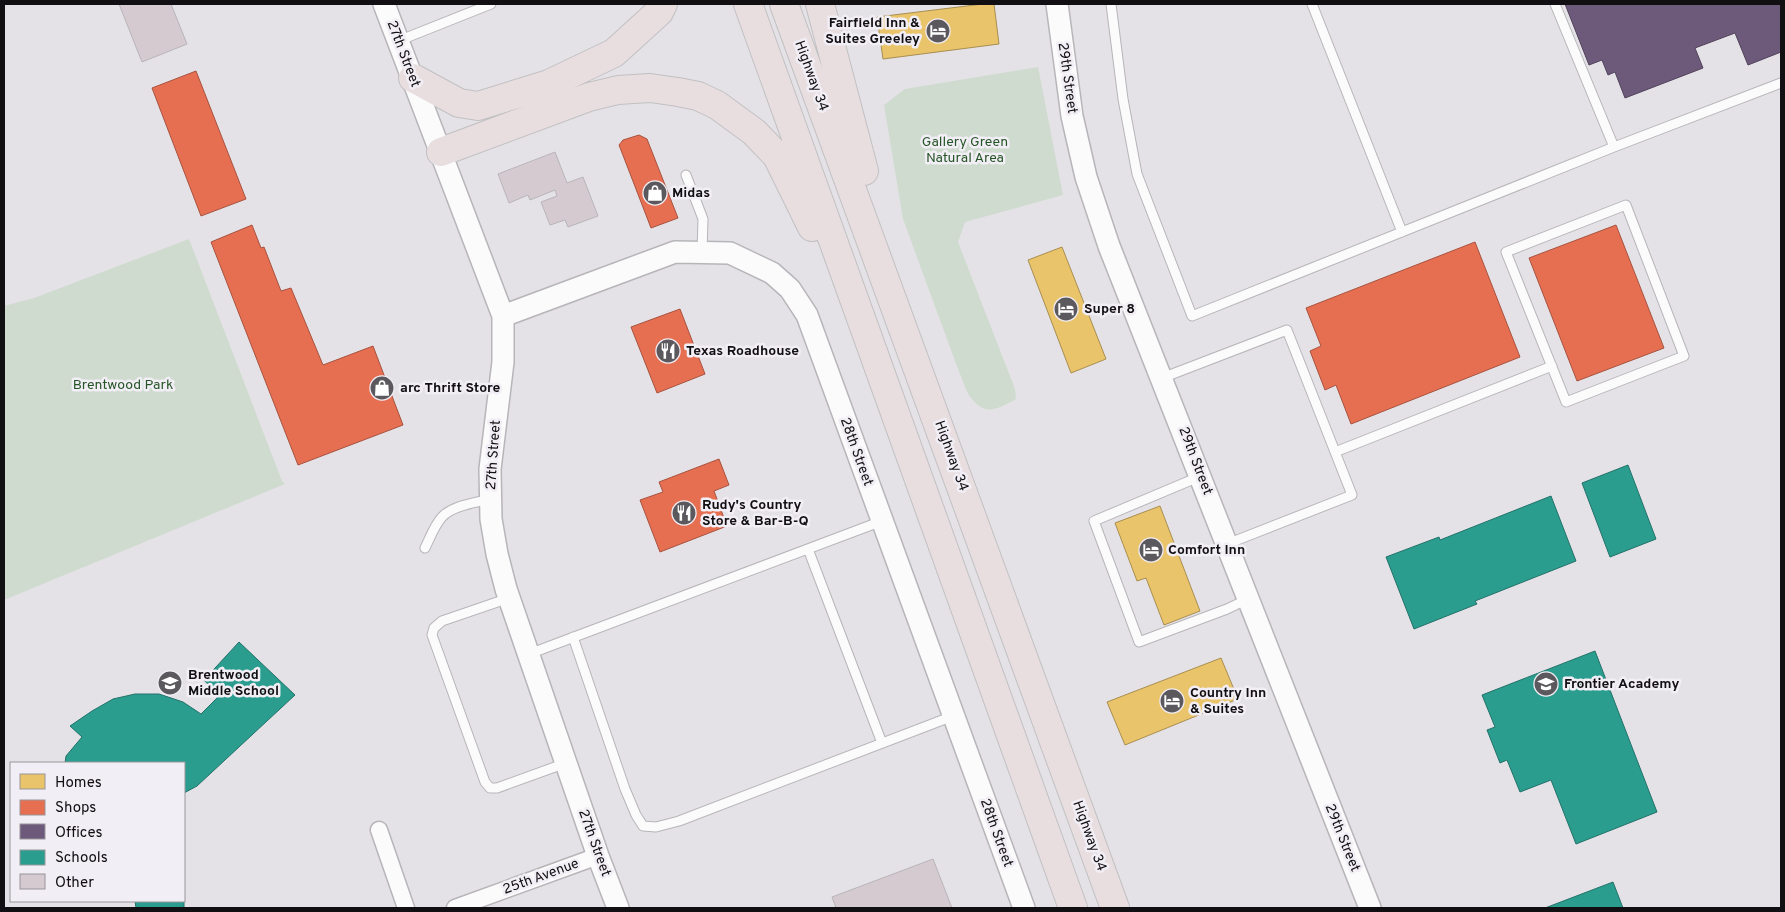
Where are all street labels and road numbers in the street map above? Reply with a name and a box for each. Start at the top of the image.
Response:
street label: 27th Street [383,18,423,90]
street label: Highway 34 [790,38,832,114]
street label: 29th Street [1054,41,1080,115]
street label: 28th Street [836,415,876,489]
street label: Highway 34 [930,418,972,494]
street label: 27th Street [483,419,505,491]
street label: 29th Street [1174,425,1216,497]
street label: 28th Street [976,796,1016,870]
street label: Highway 34 [1068,798,1110,874]
street label: 29th Street [1321,802,1363,874]
street label: 27th Street [574,807,614,879]
street label: 25th Avenue [501,855,581,899]

